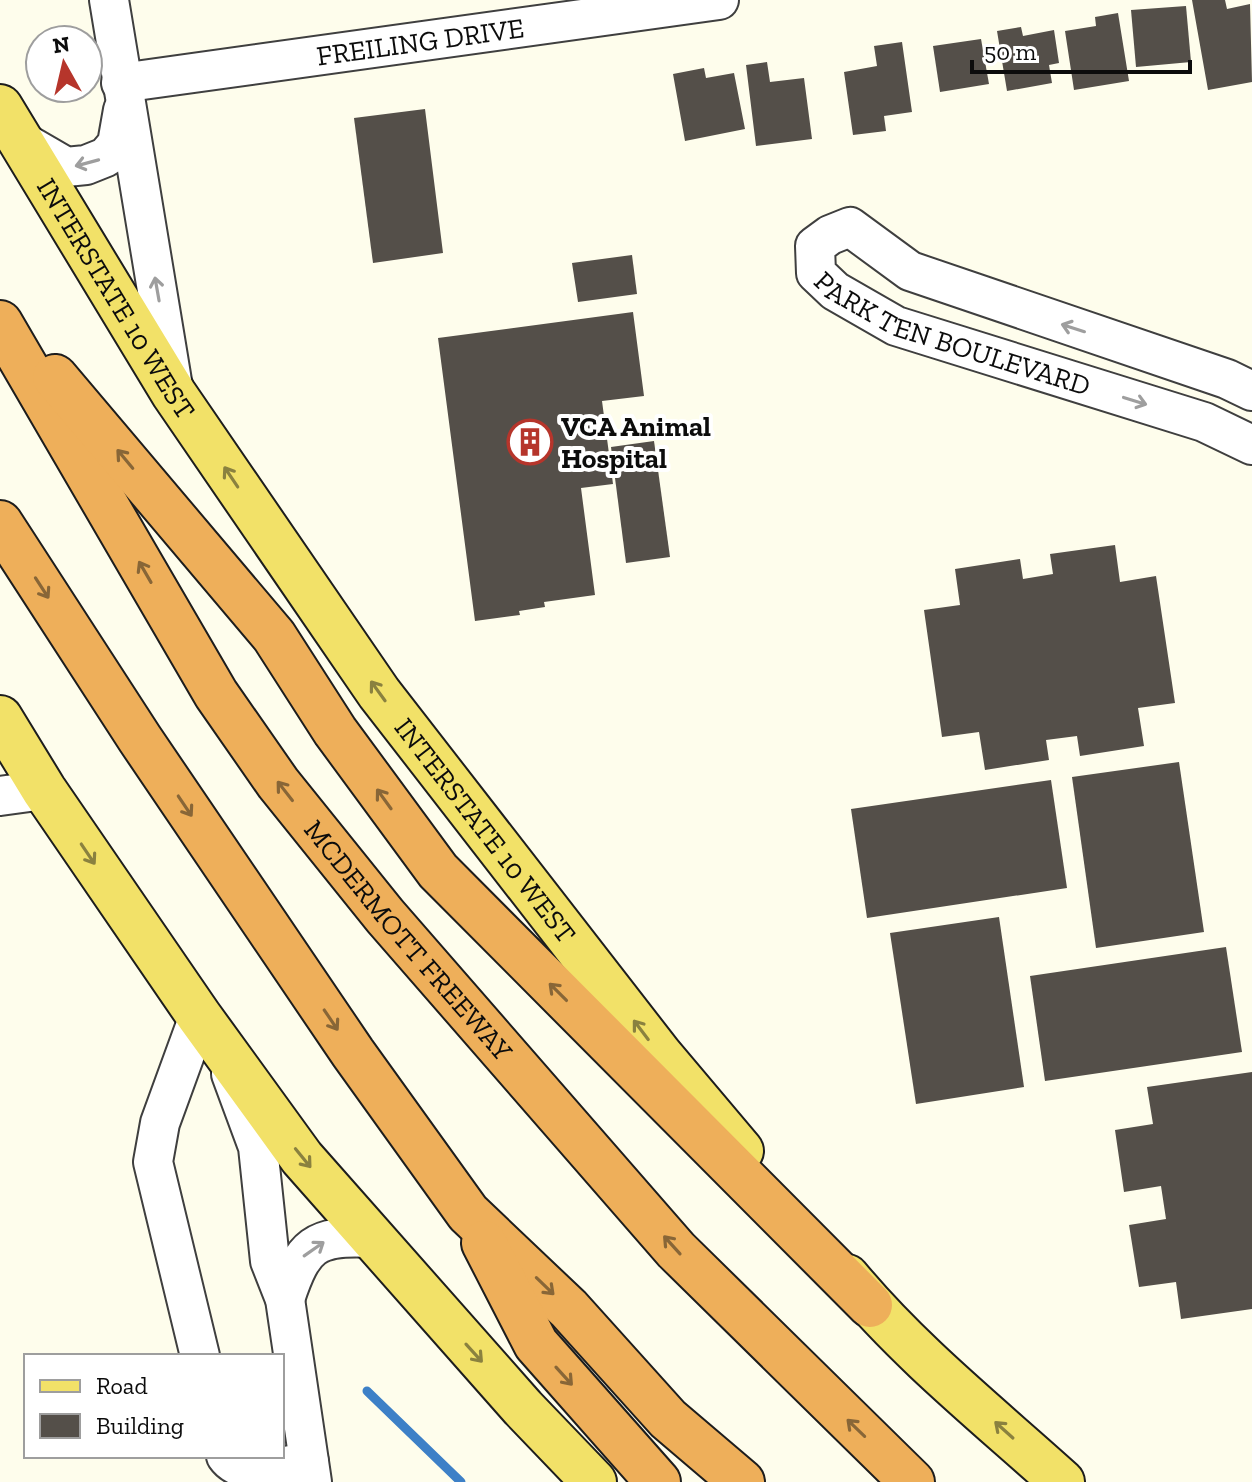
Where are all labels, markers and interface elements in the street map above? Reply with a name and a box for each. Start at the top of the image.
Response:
street label: FREILING DRIVE [314,11,526,73]
north arrow [24,24,104,104]
scale bar [972,24,1190,74]
text: N [51,30,72,59]
text: 50 m [984,37,1037,66]
one-way arrow [75,156,100,171]
street label: INTERSTATE 10 WEST [30,172,202,425]
street label: PARK TEN BOULEVARD [808,264,1094,403]
one-way arrow [148,277,163,303]
one-way arrow [1061,320,1086,335]
one-way arrow [1122,394,1147,409]
place label: VCA Animal Hospital [561,410,711,475]
building icon: VCA Animal Hospital [506,418,554,466]
one-way arrow [116,450,134,470]
one-way arrow [223,467,239,489]
one-way arrow [137,561,153,584]
one-way arrow [33,577,50,599]
one-way arrow [370,681,387,703]
street label: INTERSTATE 10 WEST [388,712,583,950]
one-way arrow [276,781,294,802]
one-way arrow [376,789,393,810]
one-way arrow [177,794,193,816]
street label: MCDERMOTT FREEWAY [297,813,520,1068]
one-way arrow [80,842,96,865]
one-way arrow [549,983,568,1002]
one-way arrow [323,1009,339,1031]
one-way arrow [632,1019,649,1041]
one-way arrow [294,1147,312,1168]
one-way arrow [663,1235,681,1255]
one-way arrow [303,1241,325,1257]
one-way arrow [534,1276,554,1295]
one-way arrow [465,1343,483,1363]
legend [24,1354,284,1458]
one-way arrow [555,1365,573,1385]
text: Road [96,1371,148,1400]
text: Building [96,1411,184,1440]
one-way arrow [846,1420,866,1438]
one-way arrow [995,1421,1015,1439]

